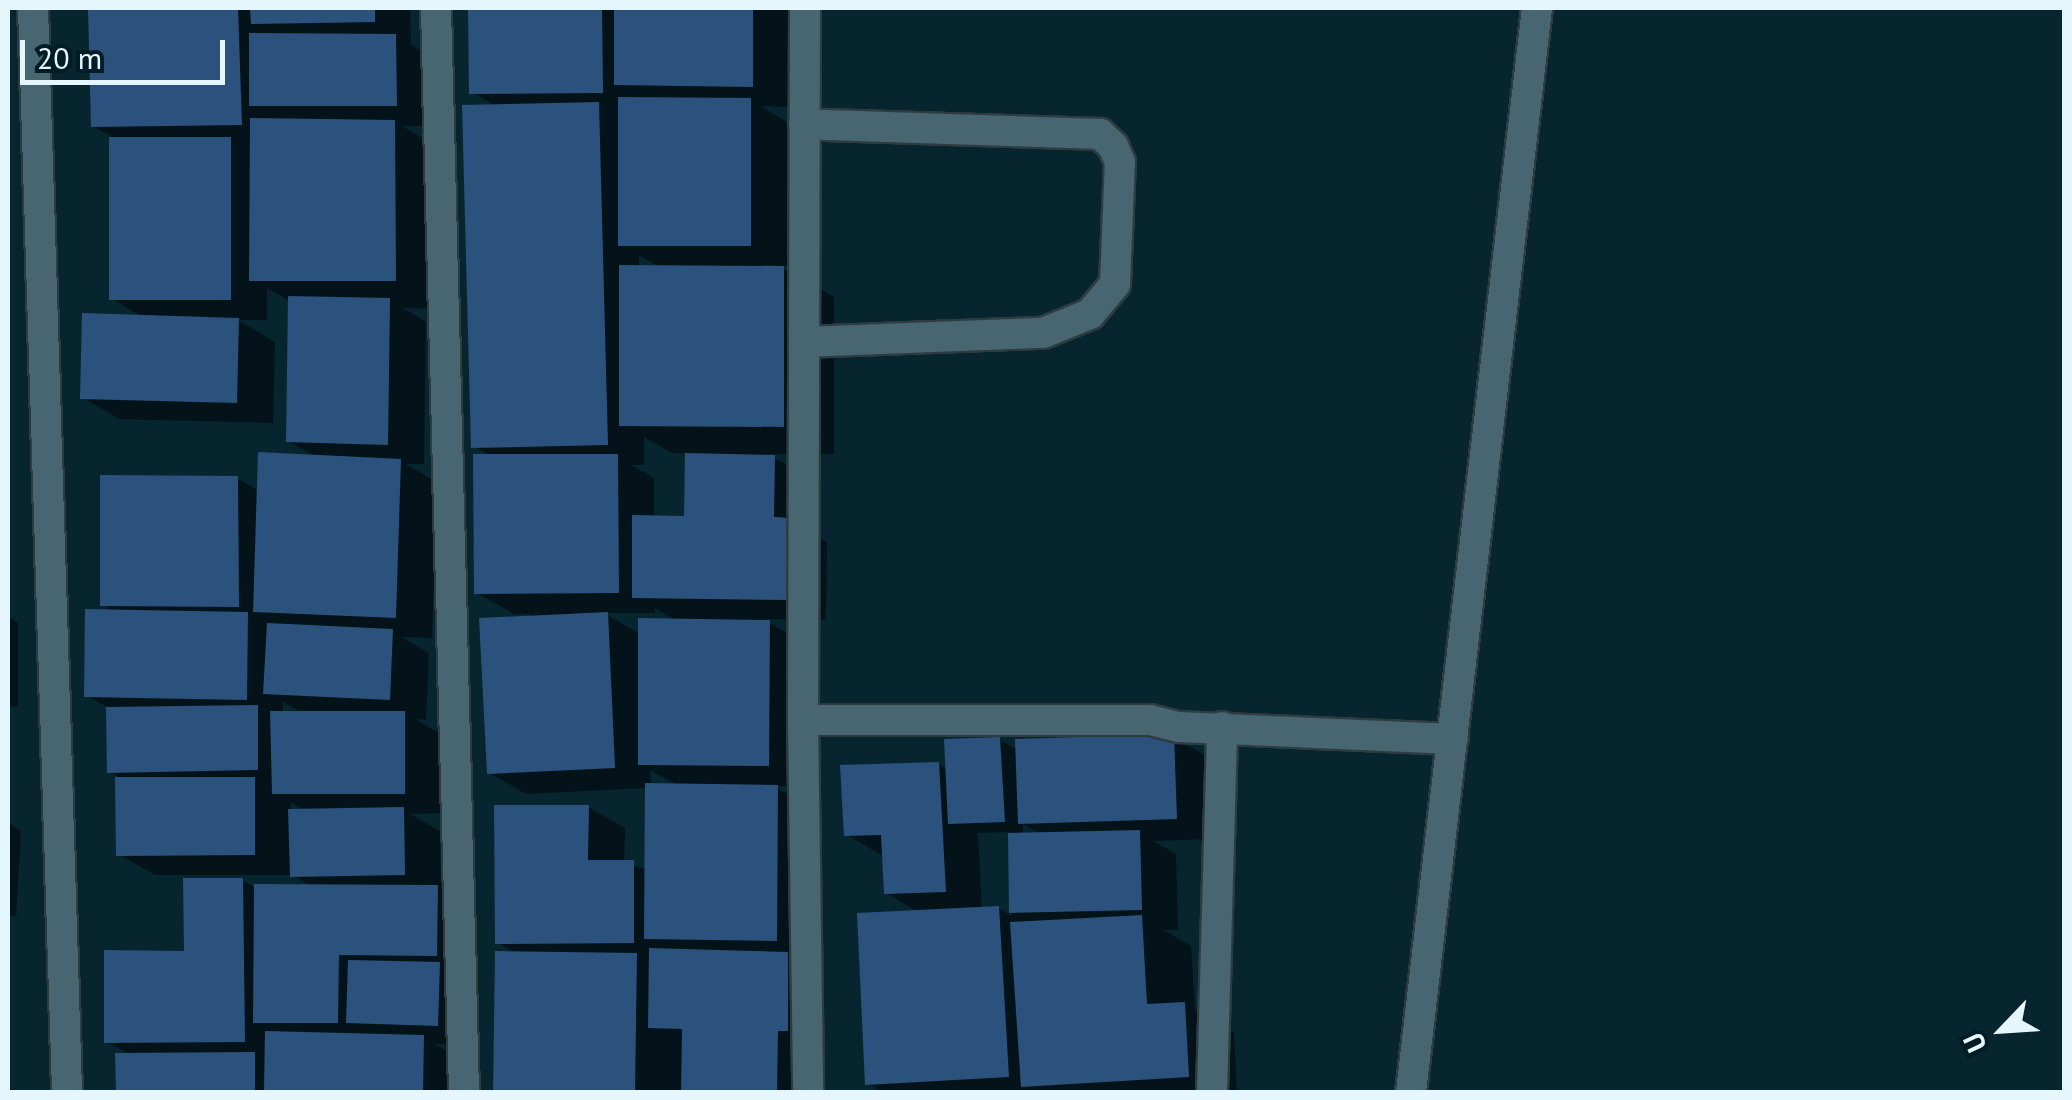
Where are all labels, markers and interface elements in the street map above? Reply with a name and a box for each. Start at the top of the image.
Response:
scale bar [25,20,230,82]
text: 20 m [37,38,102,77]
north arrow [1952,980,2052,1080]
text: U [1954,1027,1995,1059]

